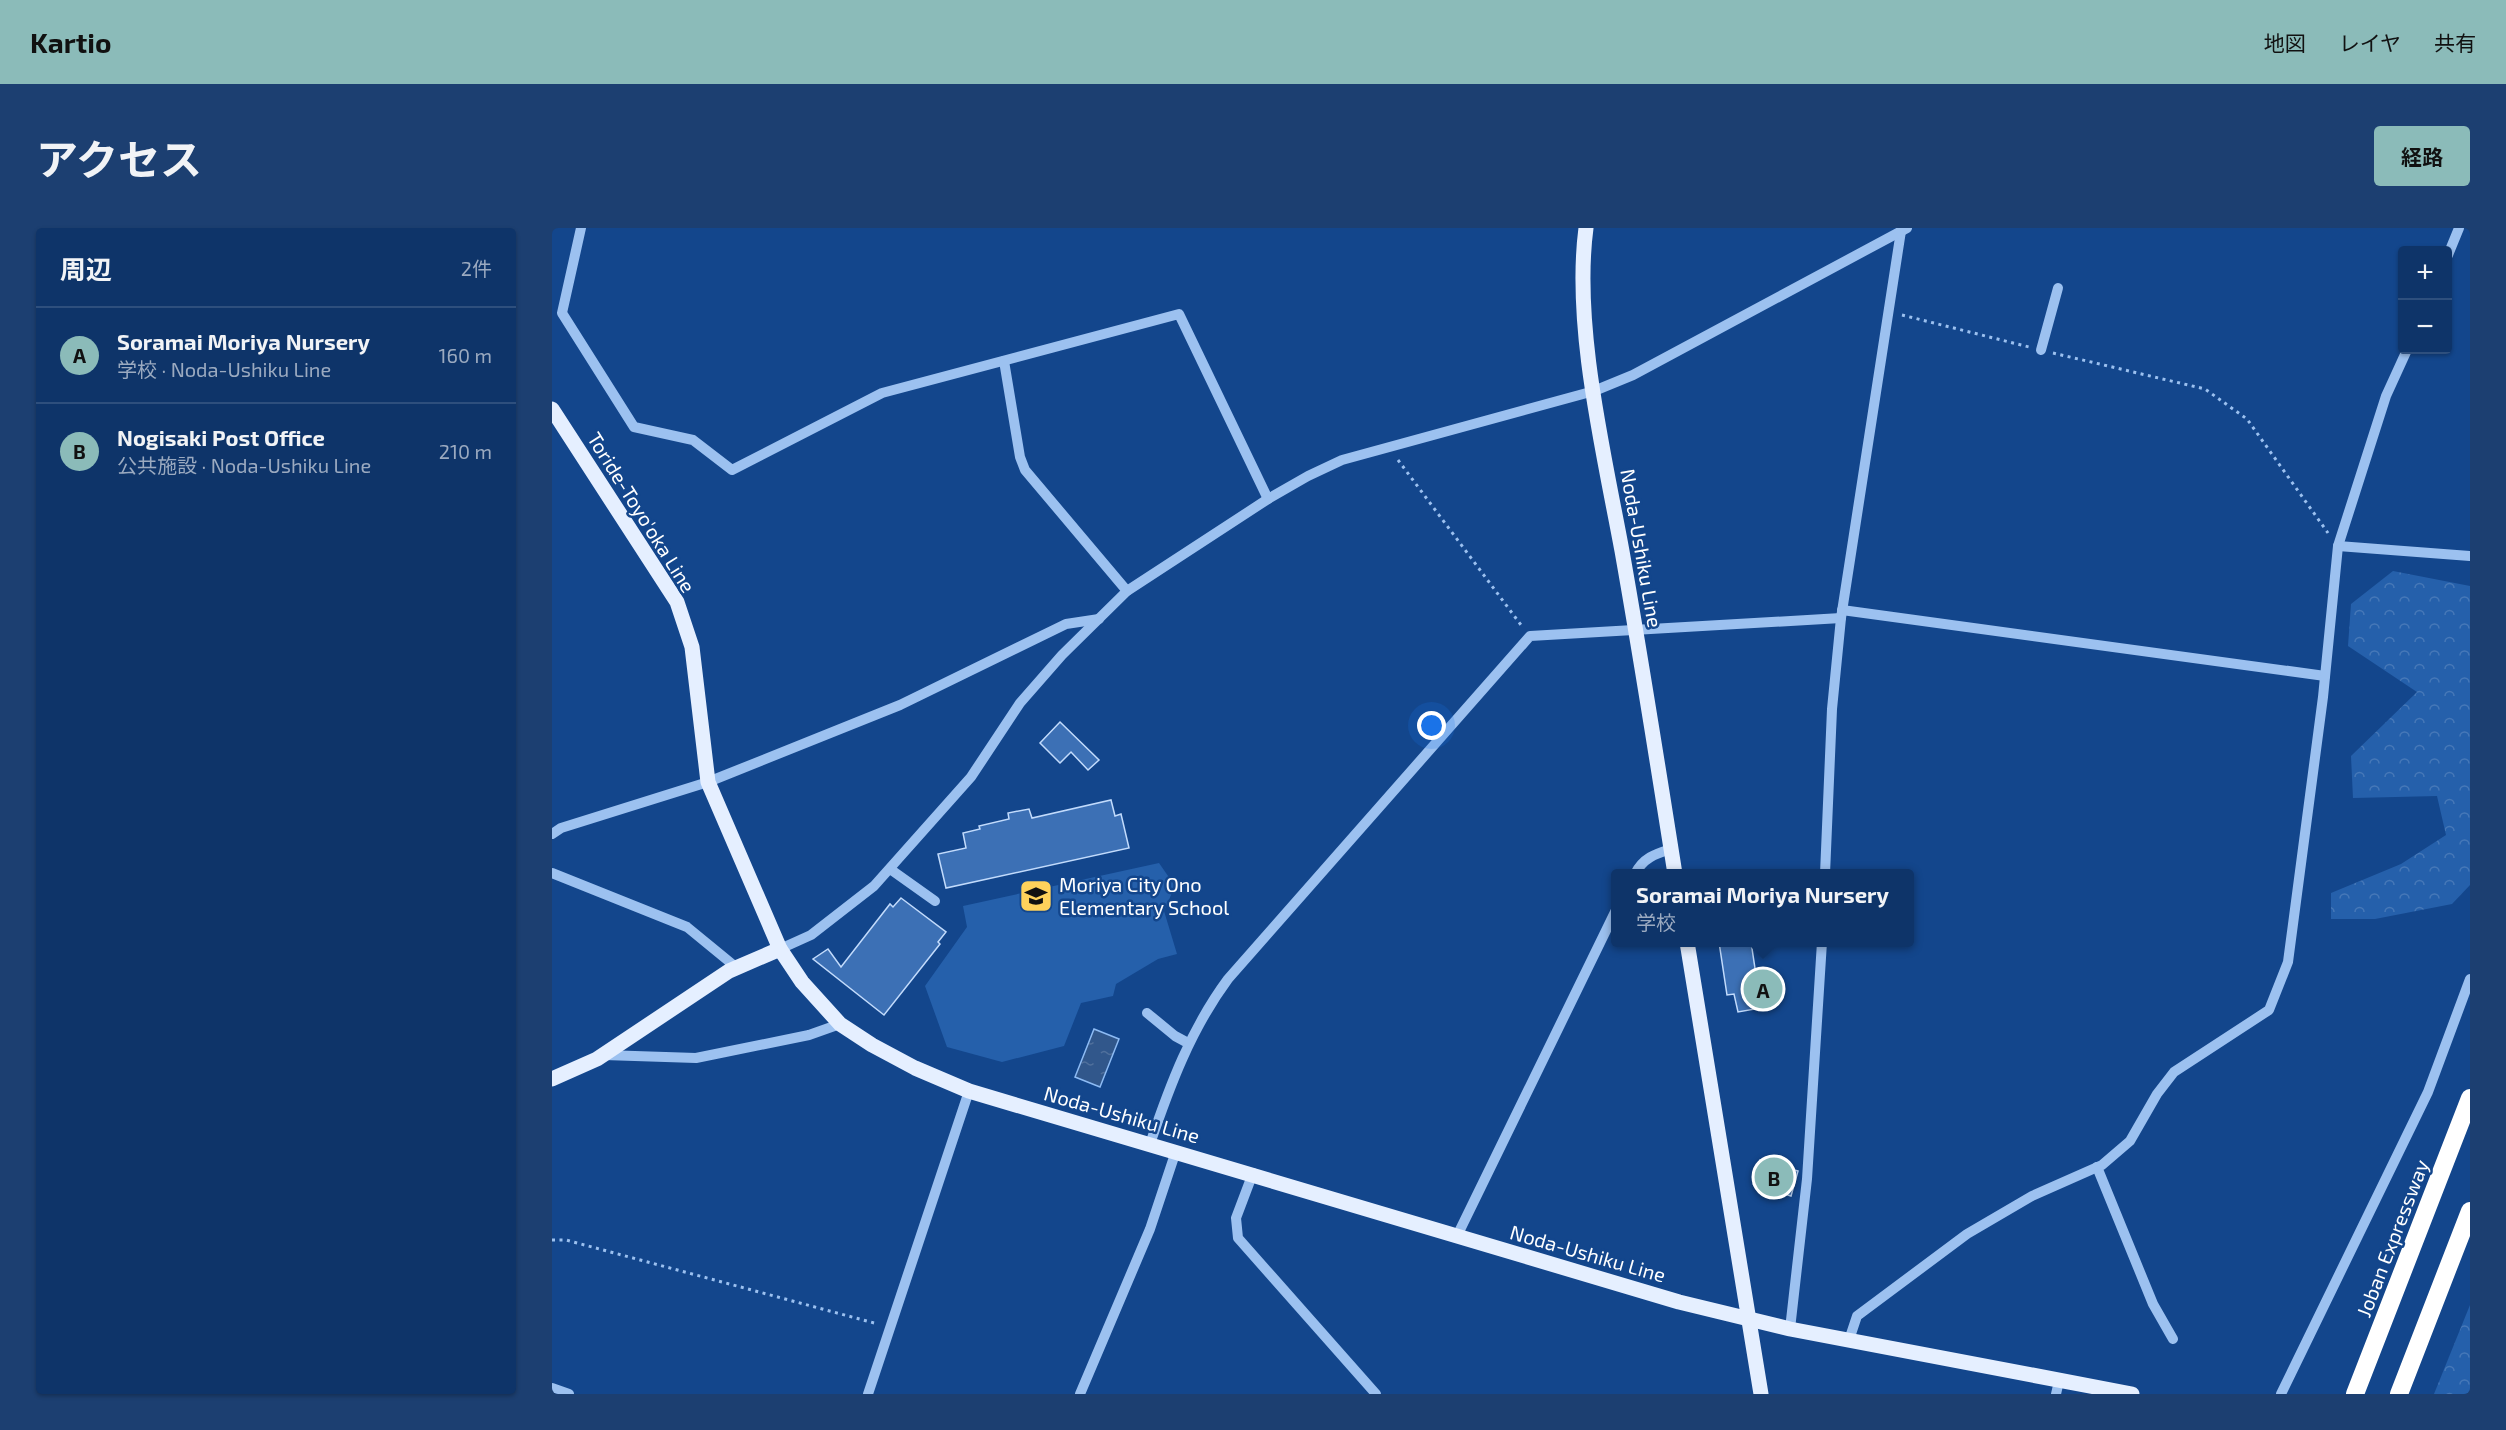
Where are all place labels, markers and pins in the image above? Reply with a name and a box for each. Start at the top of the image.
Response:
place label: Moriya City Ono Elementary School [1059,872,1229,919]
school or university icon: Moriya City Ono Elementary School [1018,878,1054,914]
pin: A [1744,966,1782,1011]
pin: B [1754,1154,1794,1200]

